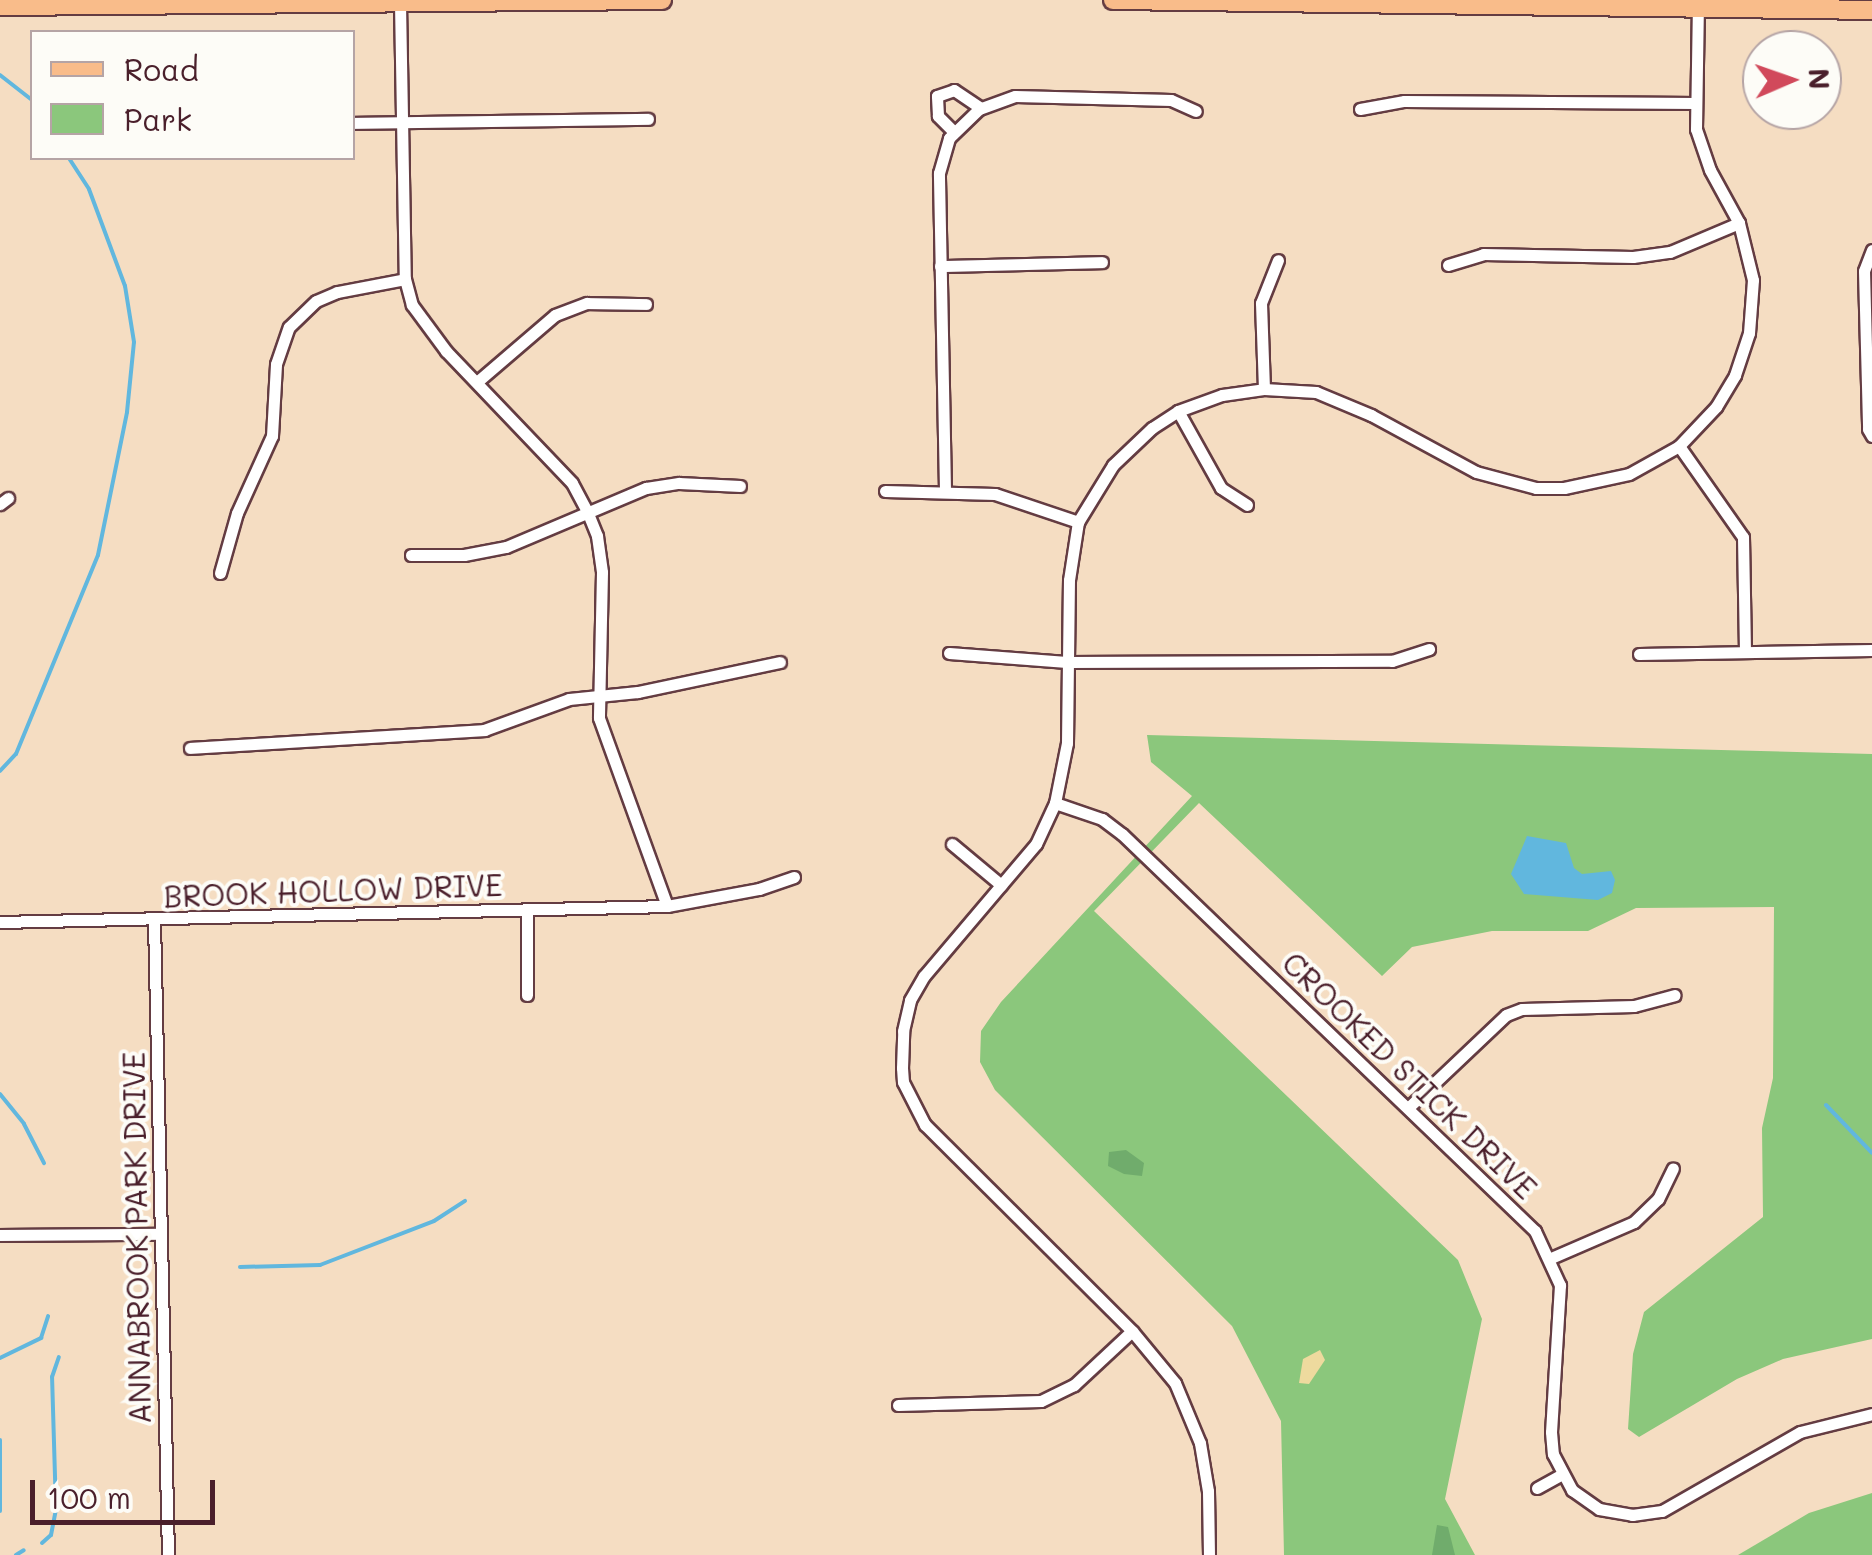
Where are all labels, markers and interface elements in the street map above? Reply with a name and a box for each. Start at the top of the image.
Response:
legend [30,30,355,160]
north arrow [1742,30,1842,130]
text: Road [124,49,199,89]
text: N [1802,68,1838,90]
text: Park [124,99,192,139]
street label: BROOK HOLLOW DRIVE [163,866,503,914]
street label: CROOKED STICK DRIVE [1275,944,1545,1206]
street label: ANNABROOK PARK DRIVE [115,1052,157,1424]
scale bar [35,1460,220,1522]
text: 100 m [47,1477,131,1517]

